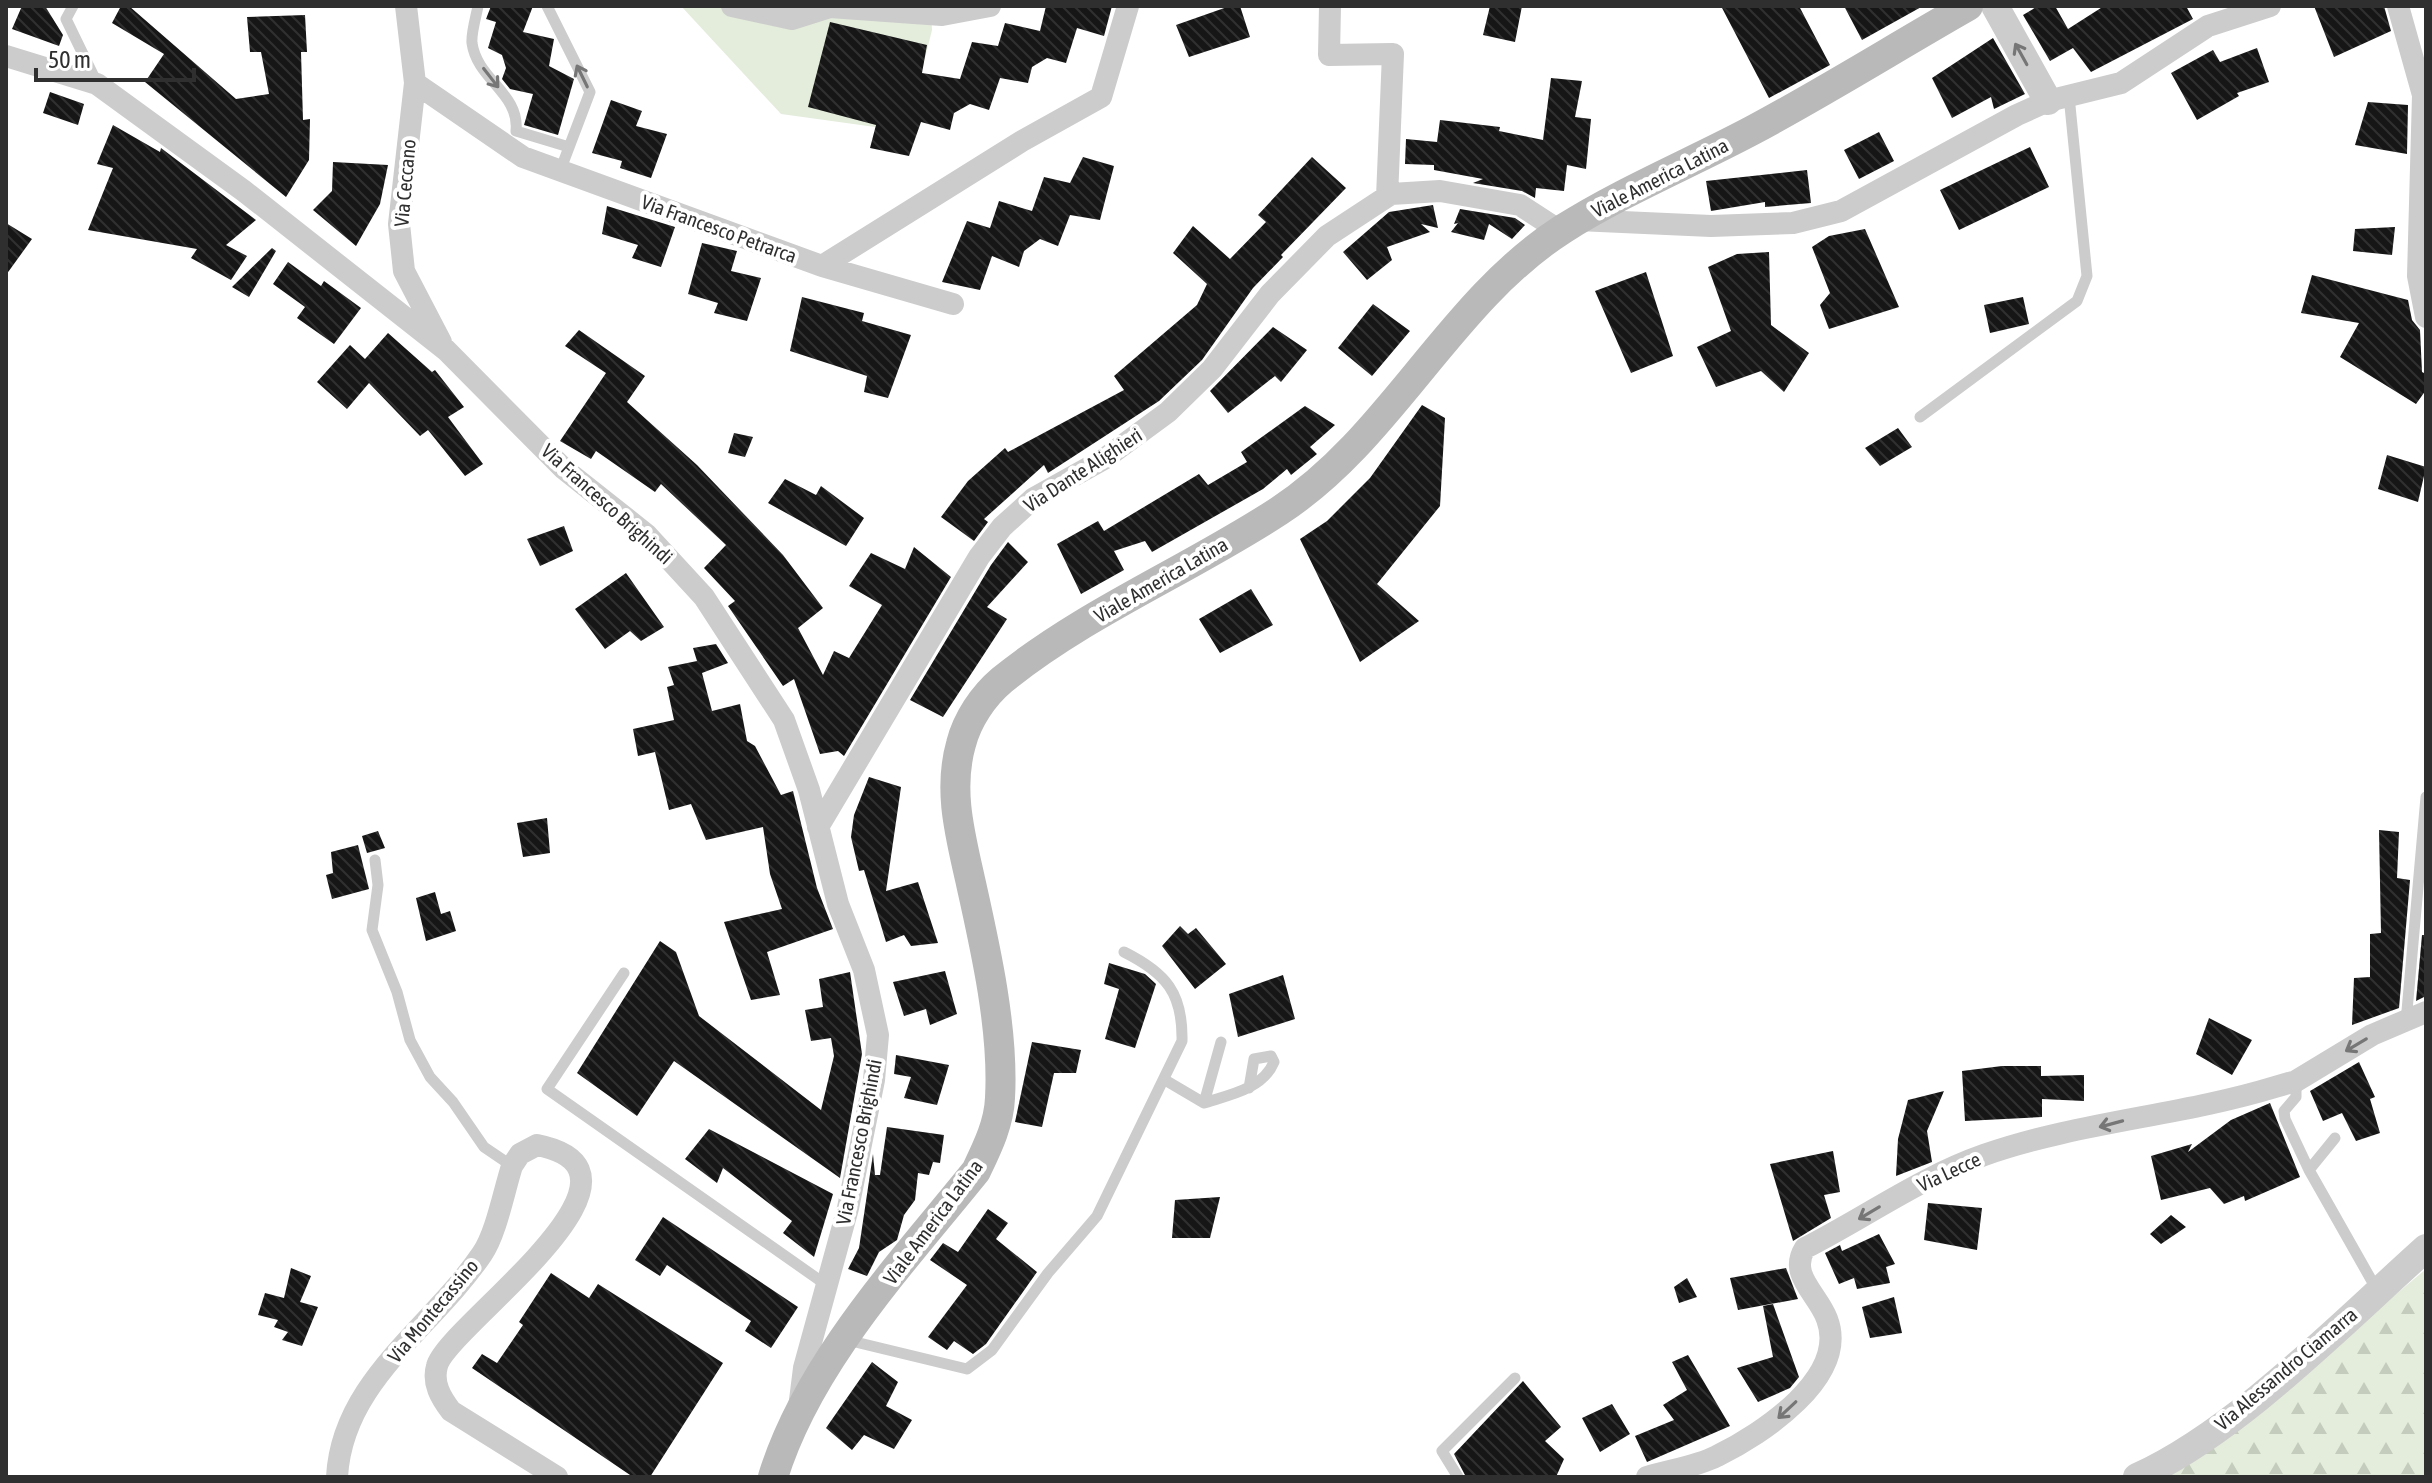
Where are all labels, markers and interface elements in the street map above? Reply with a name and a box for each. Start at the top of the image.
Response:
scale bar [36,32,194,82]
one-way arrow [2013,42,2029,66]
text: 50 m [48,46,91,73]
one-way arrow [574,64,589,88]
one-way arrow [482,67,500,88]
street label: Viale America Latina [1588,133,1732,222]
street label: Via Ceccano [389,138,420,228]
street label: Via Francesco Petrarca [638,190,800,267]
street label: Via Dante Alighieri [1019,423,1146,516]
street label: Via Francesco Brighindi [537,439,678,568]
street label: Viale America Latina [1090,532,1232,627]
one-way arrow [2345,1037,2368,1053]
street label: Via Francesco Brighindi [831,1057,886,1227]
one-way arrow [2098,1117,2124,1132]
street label: Via Lecce [1914,1147,1984,1196]
street label: Viale America Latina [878,1155,987,1289]
one-way arrow [1858,1205,1881,1221]
street label: Via Montecassino [383,1254,483,1367]
street label: Via Alessandro Ciamarra [2210,1302,2361,1435]
one-way arrow [1777,1400,1797,1419]

